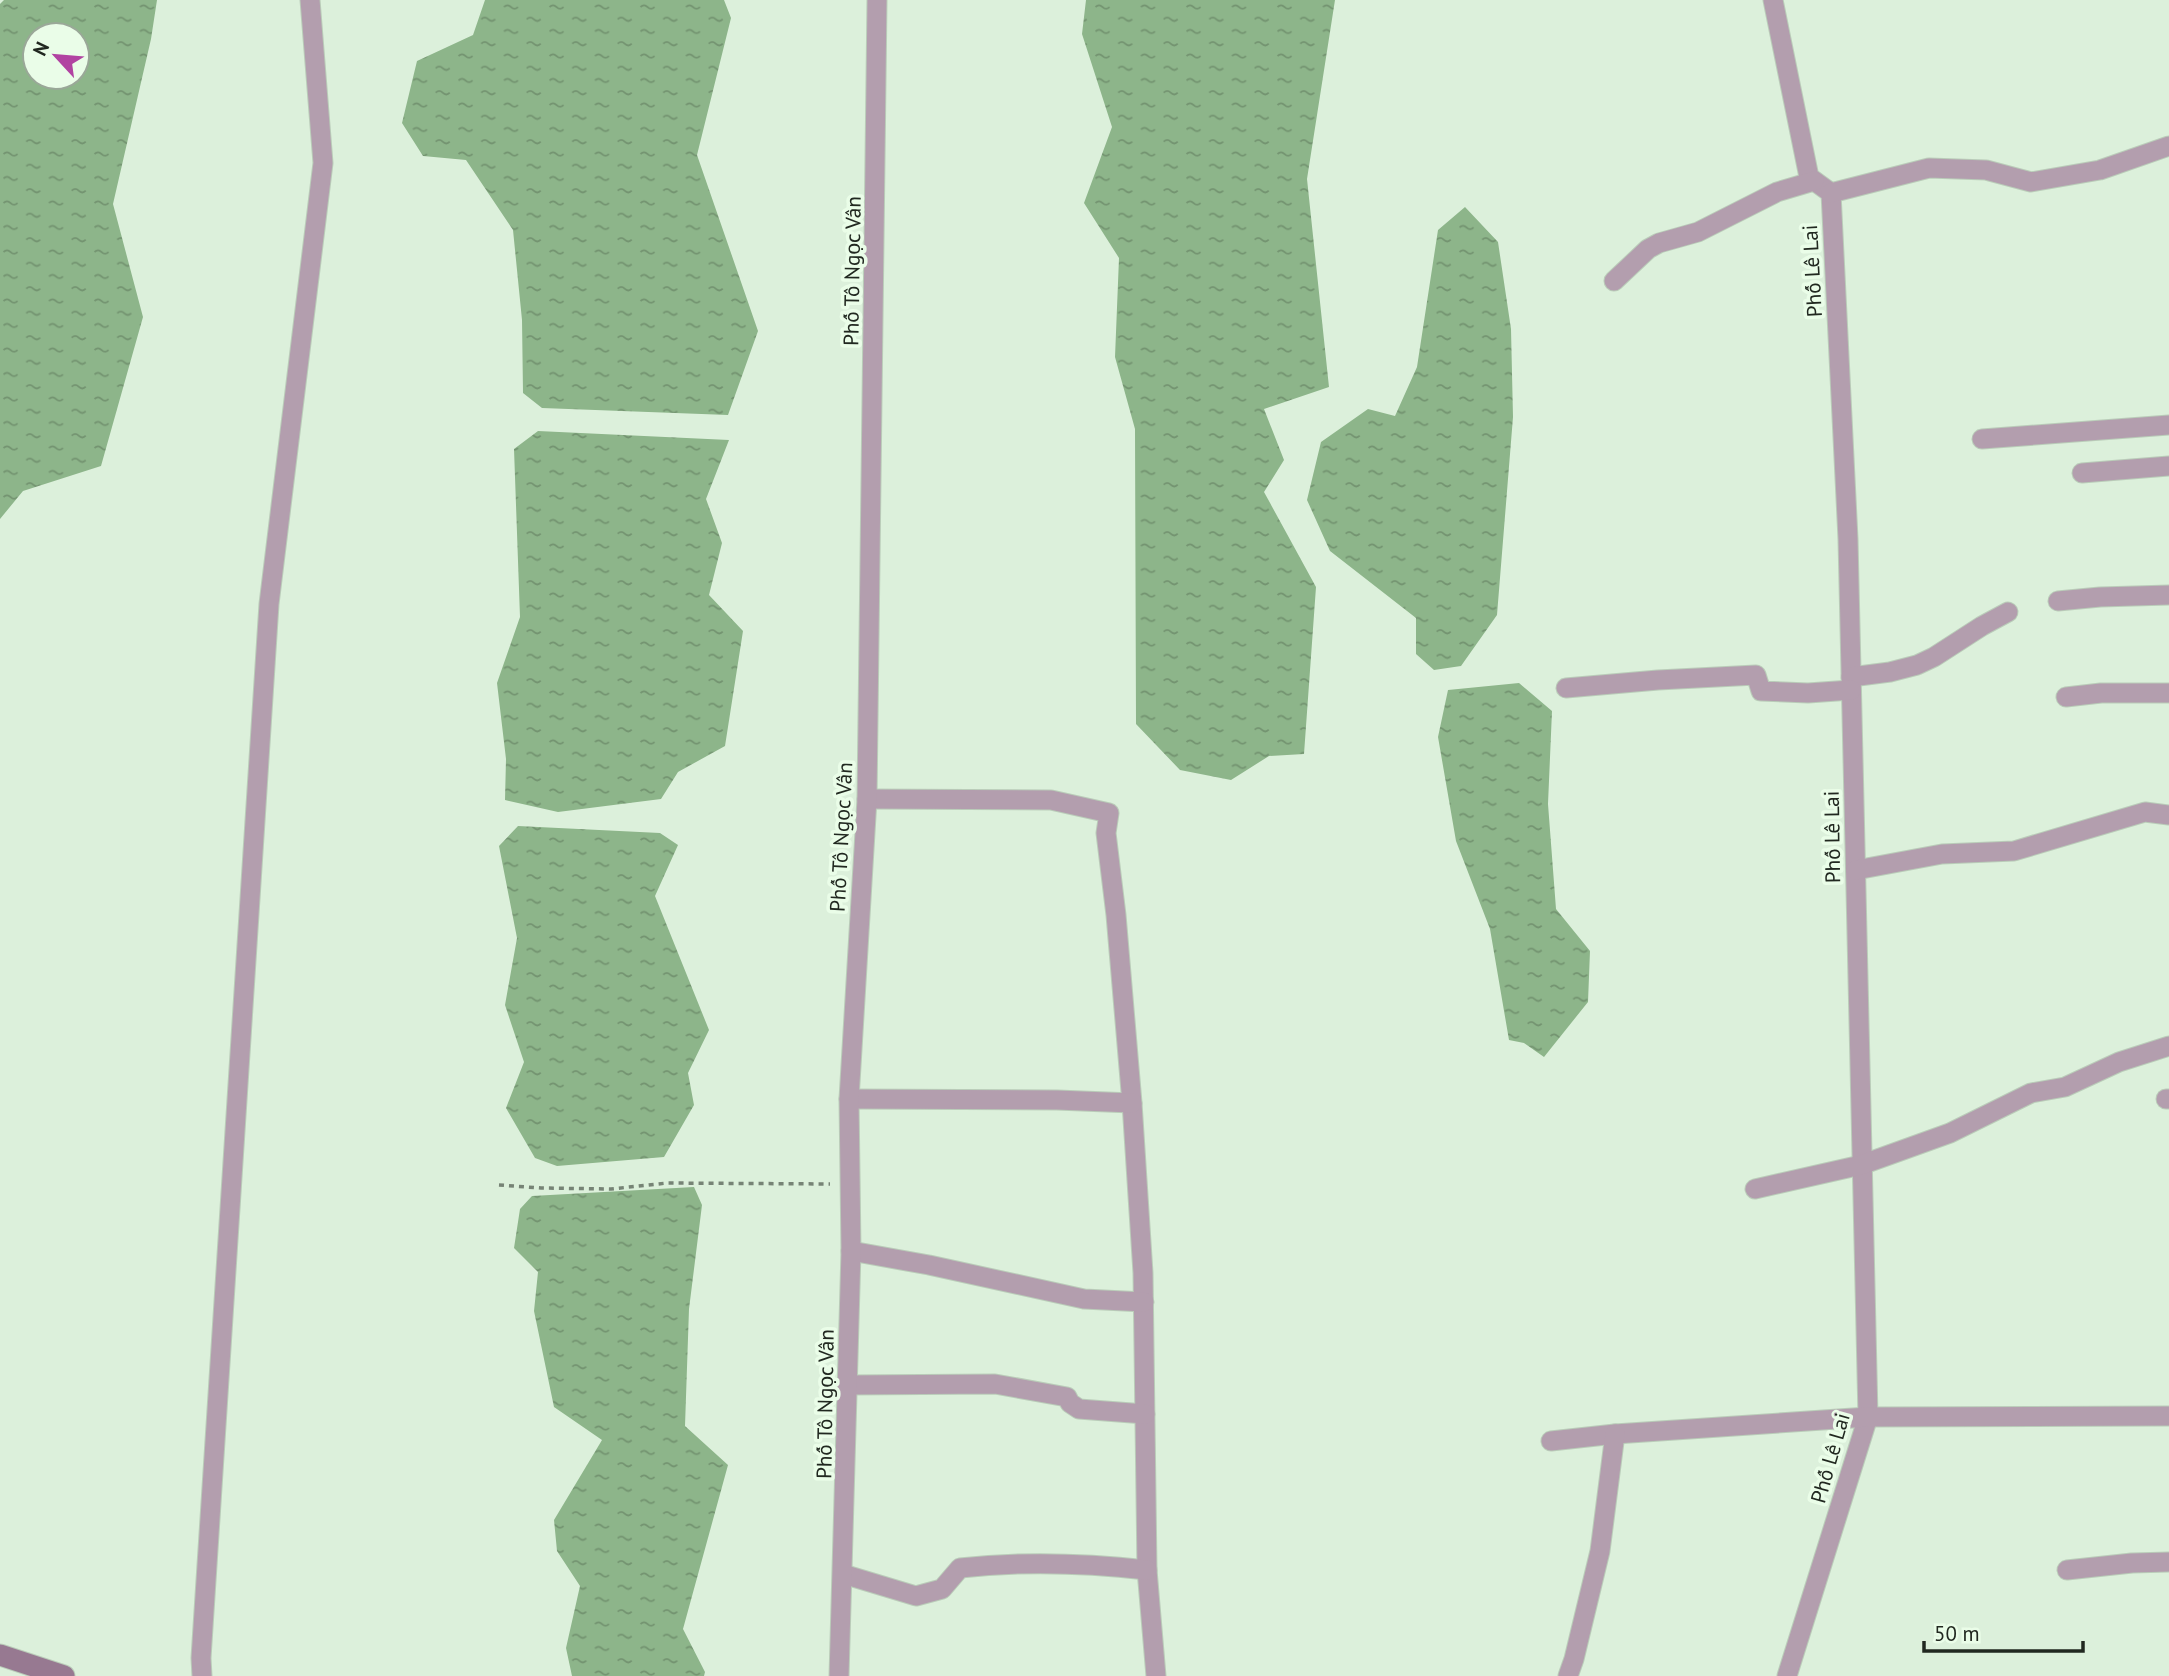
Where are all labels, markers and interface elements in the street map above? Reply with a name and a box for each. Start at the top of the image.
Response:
north arrow [21,21,91,91]
text: N [27,38,54,59]
street label: Phố Tô Ngọc Vân [837,196,867,346]
street label: Phố Lê Lai [1796,224,1828,318]
street label: Phố Tô Ngọc Vân [824,762,858,912]
street label: Phố Lê Lai [1818,791,1846,883]
street label: Phố Tô Ngọc Vân [810,1329,840,1479]
street label: Phố Lê Lai [1804,1410,1856,1506]
scale bar [1924,1610,2083,1654]
text: 50 m [1934,1620,1980,1647]

